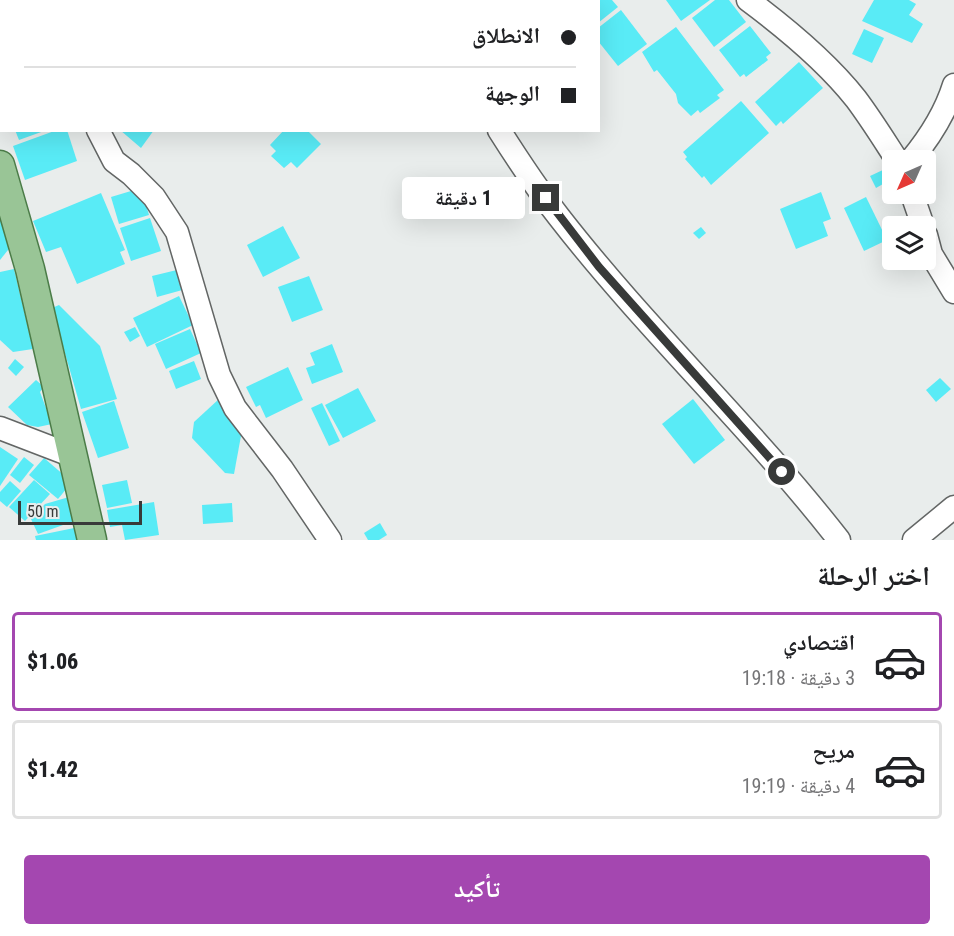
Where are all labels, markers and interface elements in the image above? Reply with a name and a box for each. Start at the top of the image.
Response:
text: الانطلاق [472,23,540,48]
text: الوجهة [485,81,540,106]
north arrow [882,150,936,204]
map controls [882,150,936,270]
callout: 1 دقيقة [402,177,525,219]
route end [532,184,559,211]
text: 1 دقيقة [435,186,492,210]
button: layers [882,216,936,270]
route start [768,458,795,485]
scale bar [18,498,142,526]
text: 50 m [27,502,59,521]
text: اختر الرحلة [817,560,930,592]
text: اقتصادي [783,630,855,655]
icon: car [873,635,927,689]
text: $1.06 [27,649,78,674]
text: 3 دقيقة · 19:18 [742,666,855,690]
text: مريح [812,738,855,763]
icon: car [873,743,927,797]
text: $1.42 [27,757,78,782]
text: 4 دقيقة · 19:19 [742,774,855,798]
button: تأكيد [24,855,930,924]

